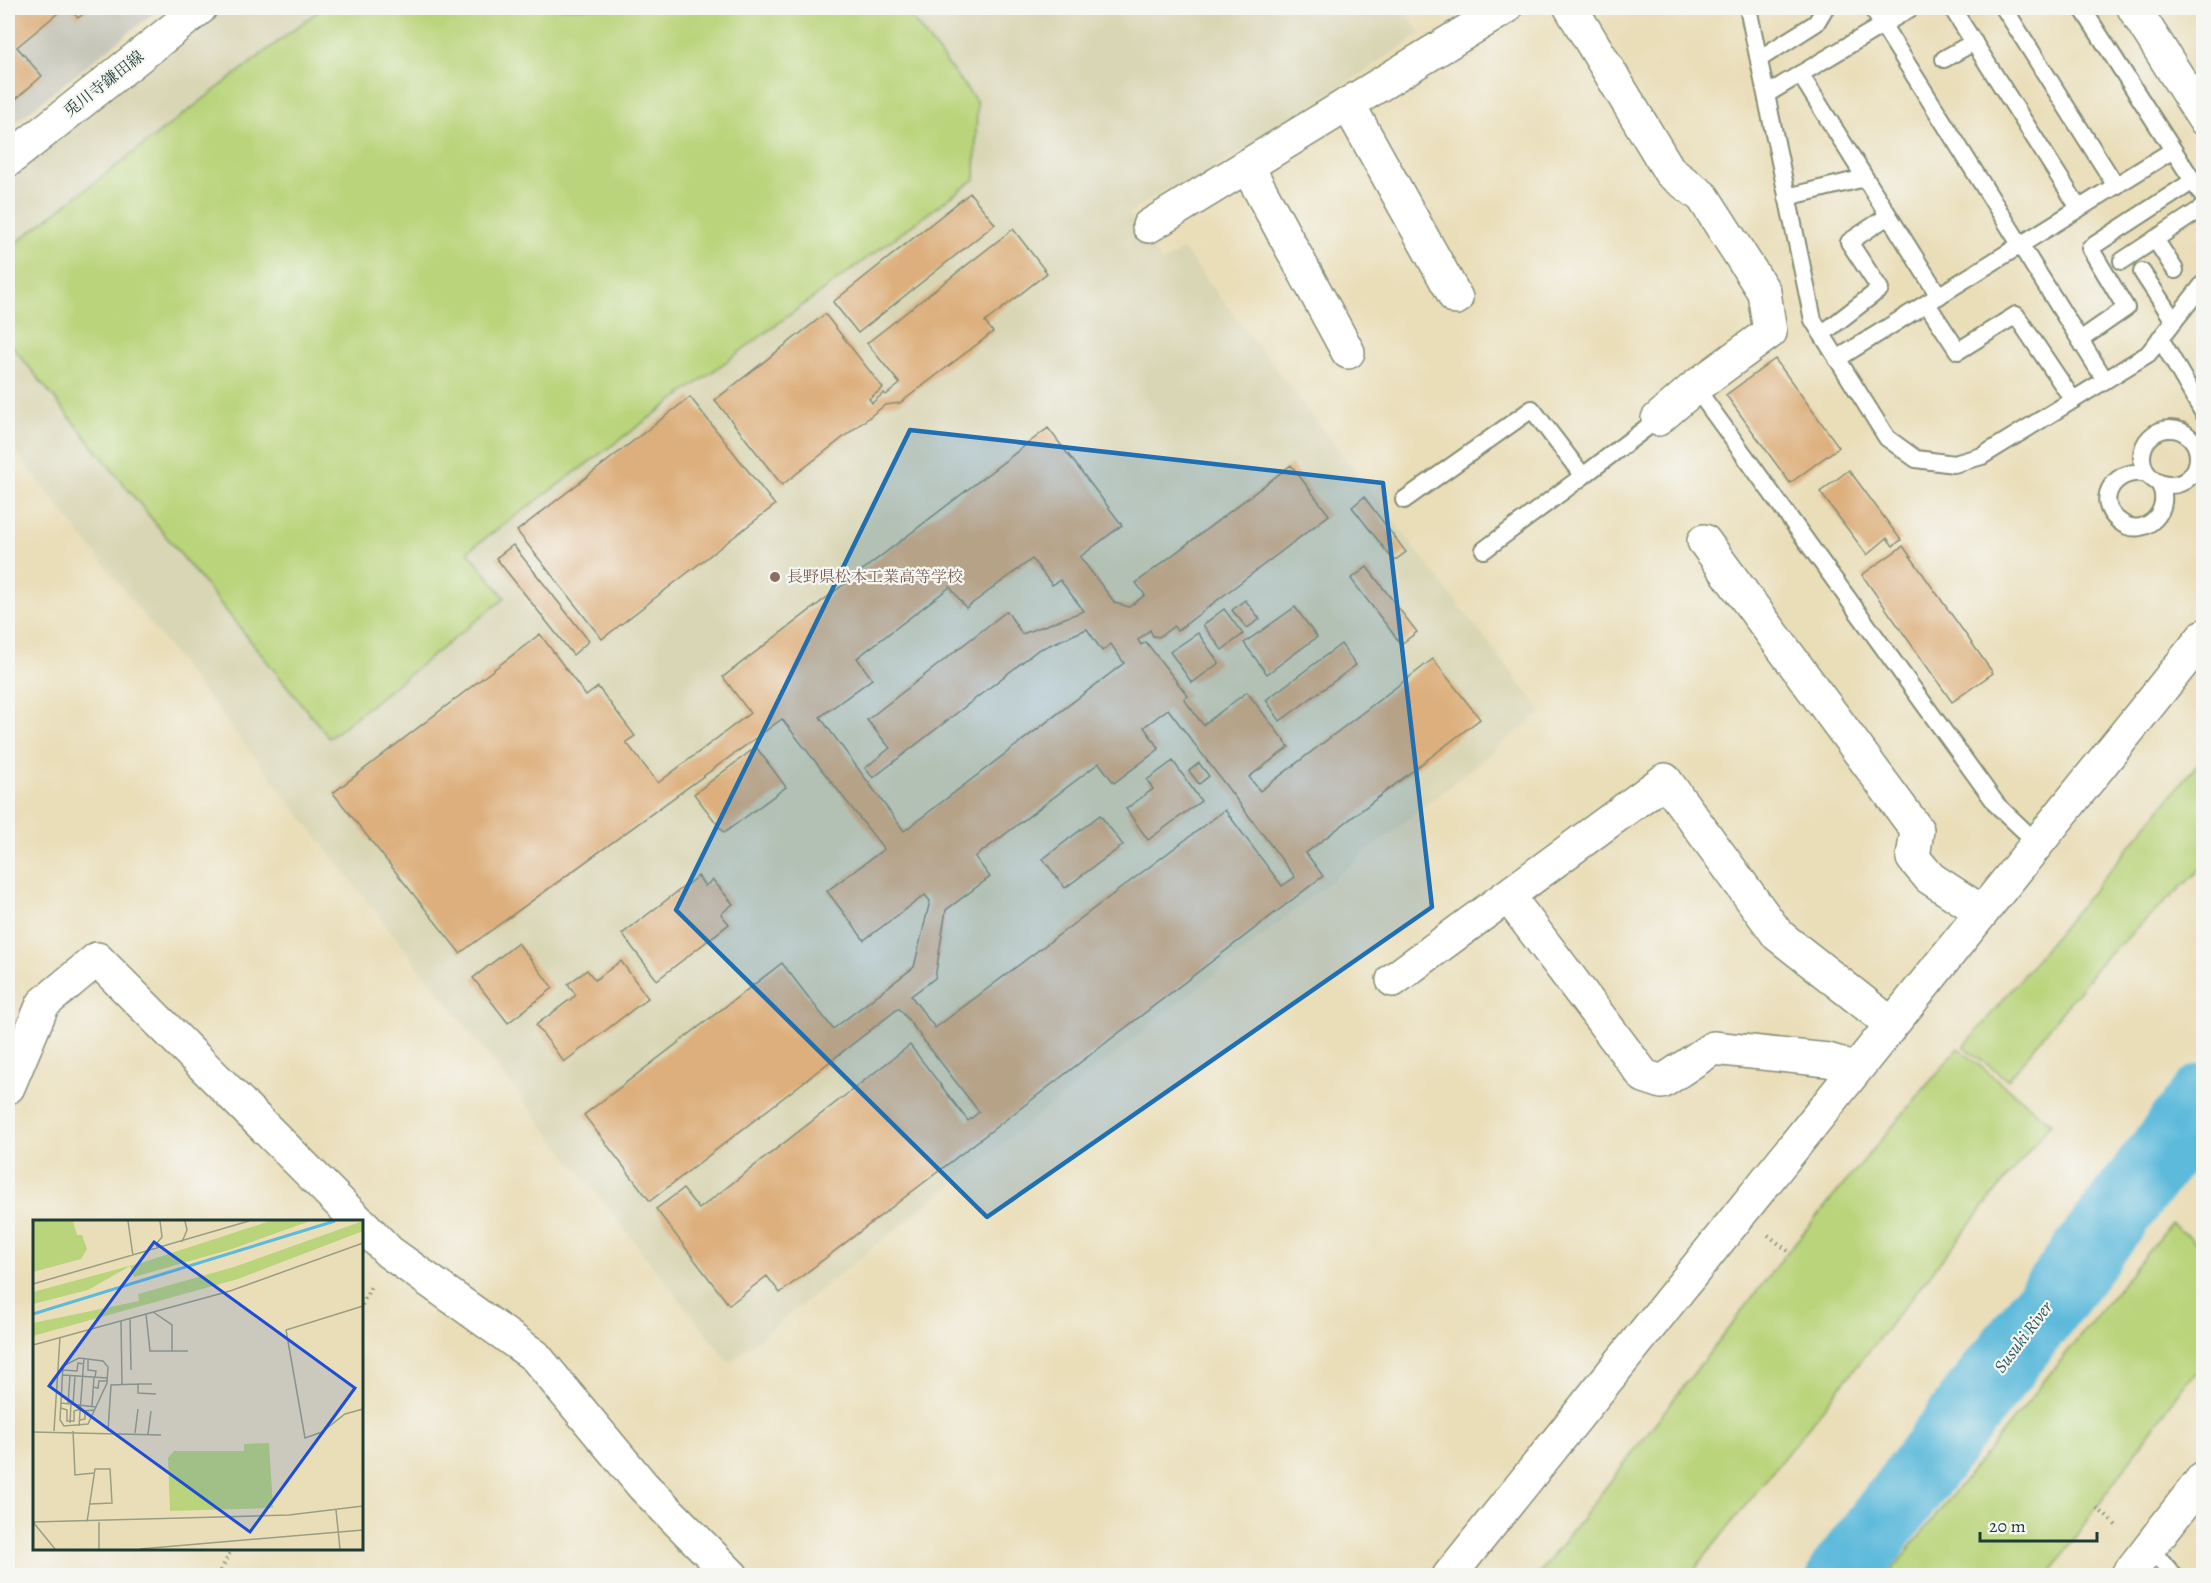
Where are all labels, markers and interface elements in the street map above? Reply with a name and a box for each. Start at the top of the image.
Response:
street label: 兎川寺鎌田線 [59,46,149,122]
place label: 長野県松本工業高等学校 [787,566,963,588]
marker: 長野県松本工業高等学校 [768,570,782,584]
inset map [33,1220,363,1550]
water label: Susuki River [1988,1296,2058,1378]
scale bar [1980,1505,2097,1543]
text: 20 m [1989,1514,2026,1538]

